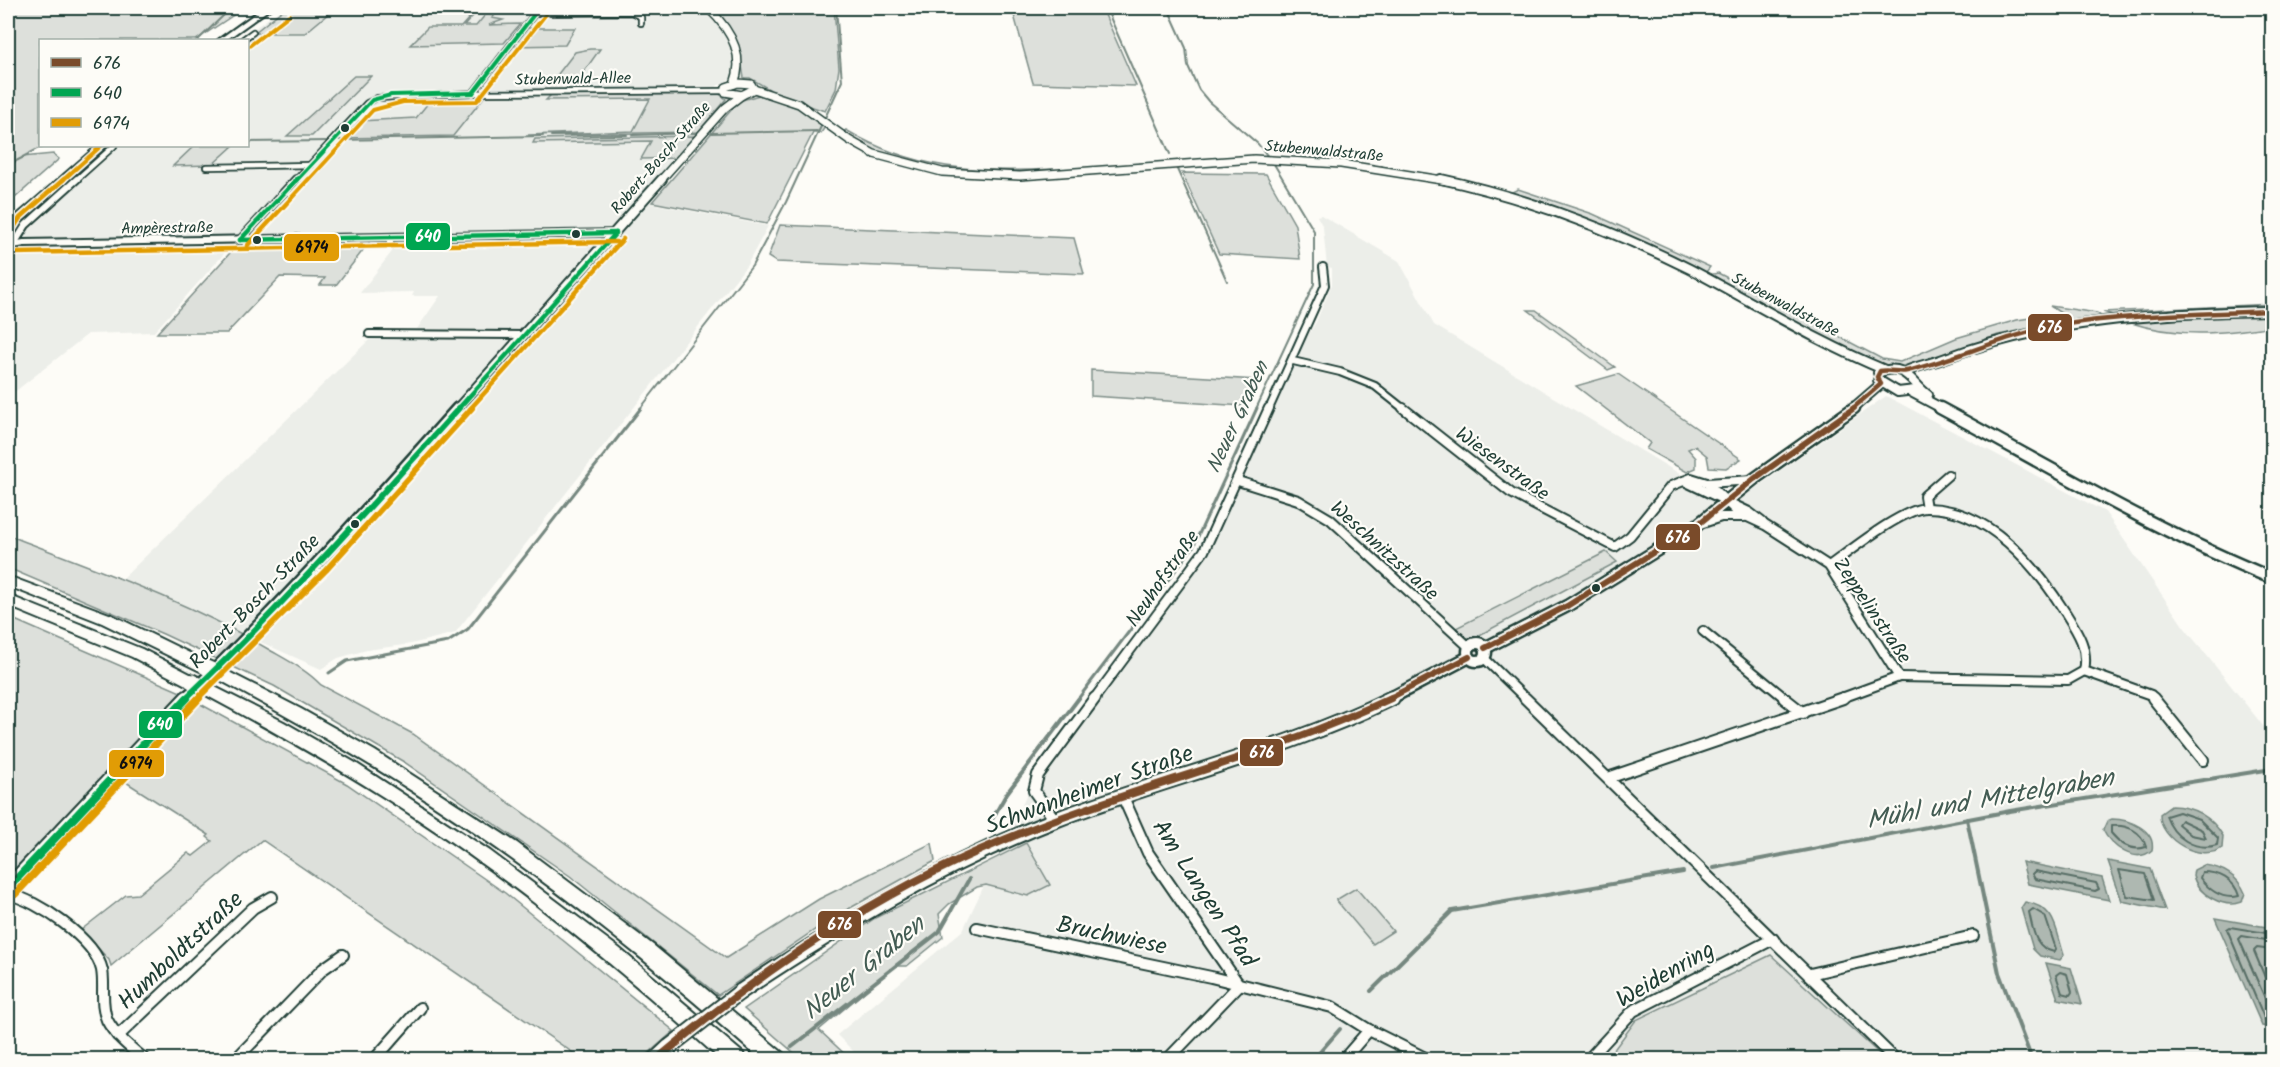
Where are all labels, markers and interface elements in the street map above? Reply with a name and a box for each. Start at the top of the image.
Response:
legend [39,39,249,147]
text: 676 [93,50,121,79]
street label: Stubenwald-Allee [515,66,631,93]
text: 640 [93,80,122,109]
street label: Robert-Bosch-Straße [605,96,717,220]
text: 6974 [93,110,130,139]
unlabelled marker [339,122,351,134]
street label: Stubenwaldstraße [1263,134,1384,169]
street label: Ampèrestraße [121,215,213,242]
line badge: 640 [405,222,451,251]
text: 640 [415,225,442,250]
unlabelled marker [570,228,582,240]
line badge: 6974 [283,233,340,262]
unlabelled marker [251,234,263,246]
text: 6974 [295,236,329,261]
street label: Stubenwaldstraße [1727,266,1844,344]
line badge: 676 [2027,313,2073,342]
text: 676 [2038,316,2063,341]
water label: Neuer Graben [1198,355,1279,479]
street label: Wiesenstraße [1448,419,1556,510]
street label: Weschnitzstraße [1322,494,1446,609]
unlabelled marker [349,518,361,530]
line badge: 676 [1655,523,1701,551]
street label: Neuhofstraße [1118,524,1209,634]
text: 676 [1666,526,1691,551]
street label: Robert-Bosch-Straße [182,527,329,678]
street label: Zeppelinstraße [1824,551,1919,671]
unlabelled marker [1590,582,1602,594]
line badge: 640 [138,710,183,739]
text: 640 [147,713,174,738]
street label: Schwanheimer Straße [980,734,1199,846]
line badge: 676 [1239,738,1284,767]
text: 676 [1250,741,1275,766]
line badge: 6974 [108,749,165,778]
text: 6974 [119,752,153,777]
water label: Mühl und Mittelgraben [1863,757,2120,842]
street label: Am Langen Pfad [1141,812,1267,977]
street label: Humboldtstraße [109,882,253,1020]
water label: Neuer Graben [793,904,937,1032]
street label: Bruchwiese [1053,906,1171,967]
line badge: 676 [817,910,862,939]
text: 676 [828,913,853,938]
street label: Weidenring [1609,931,1723,1019]

